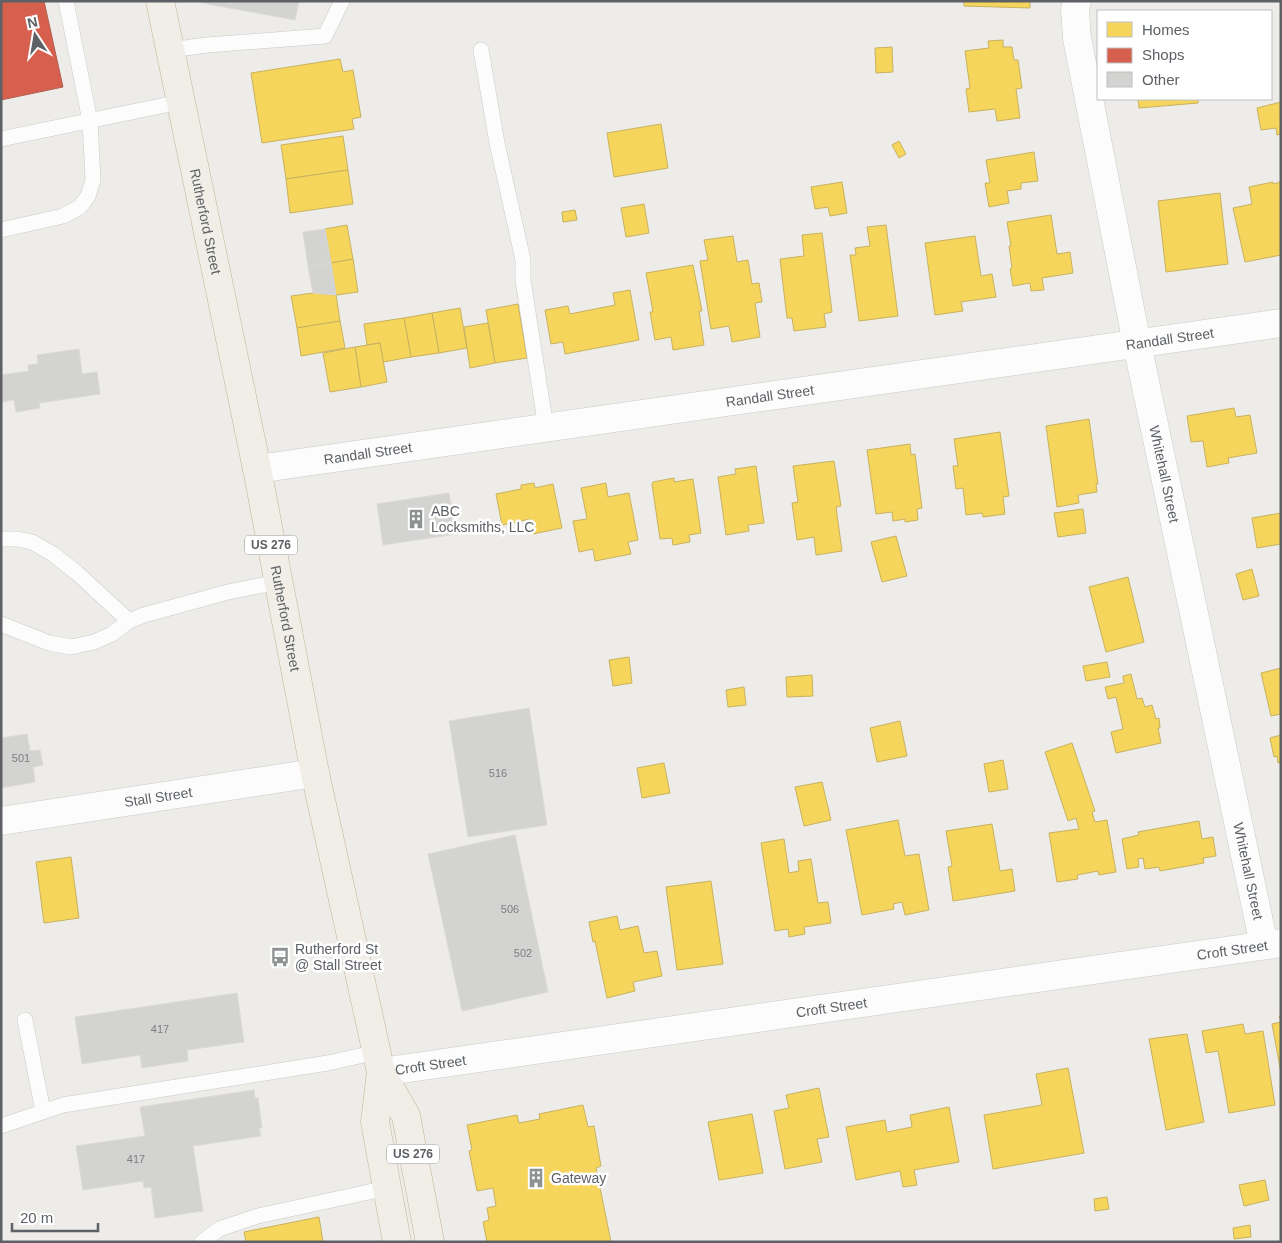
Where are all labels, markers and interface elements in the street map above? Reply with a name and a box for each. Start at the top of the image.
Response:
north arrow [10,10,60,60]
legend [1097,10,1272,100]
text: N [26,13,39,31]
text: Homes [1142,21,1190,38]
text: Shops [1142,46,1185,63]
text: Other [1142,71,1180,88]
street label: Rutherford Street [187,167,224,276]
street label: Randall Street [1125,325,1215,353]
street label: Randall Street [725,382,815,410]
street label: Whitehall Street [1146,424,1183,524]
street label: Randall Street [323,439,413,467]
place label: ABC Locksmiths, LLC [431,503,534,535]
building icon: ABC Locksmiths, LLC [405,508,427,530]
road number: US 276 [245,536,297,554]
street label: Rutherford Street [268,564,303,673]
house number: 501 [12,752,30,764]
house number: 516 [489,767,507,779]
street label: Stall Street [123,784,193,810]
street label: Whitehall Street [1230,821,1266,921]
house number: 506 [501,903,519,915]
street label: Croft Street [1196,937,1269,963]
place label: Rutherford St @ Stall Street [295,941,382,973]
bus stop icon: Rutherford St @ Stall Street [269,946,291,968]
house number: 502 [514,947,532,959]
street label: Croft Street [795,994,868,1020]
house number: 417 [151,1023,169,1035]
street label: Croft Street [394,1052,467,1078]
road number: US 276 [387,1144,439,1164]
house number: 417 [127,1153,145,1165]
building icon: Gateway [525,1167,547,1189]
place label: Gateway [551,1170,606,1186]
scale bar [12,1200,99,1232]
text: 20 m [20,1209,53,1226]

